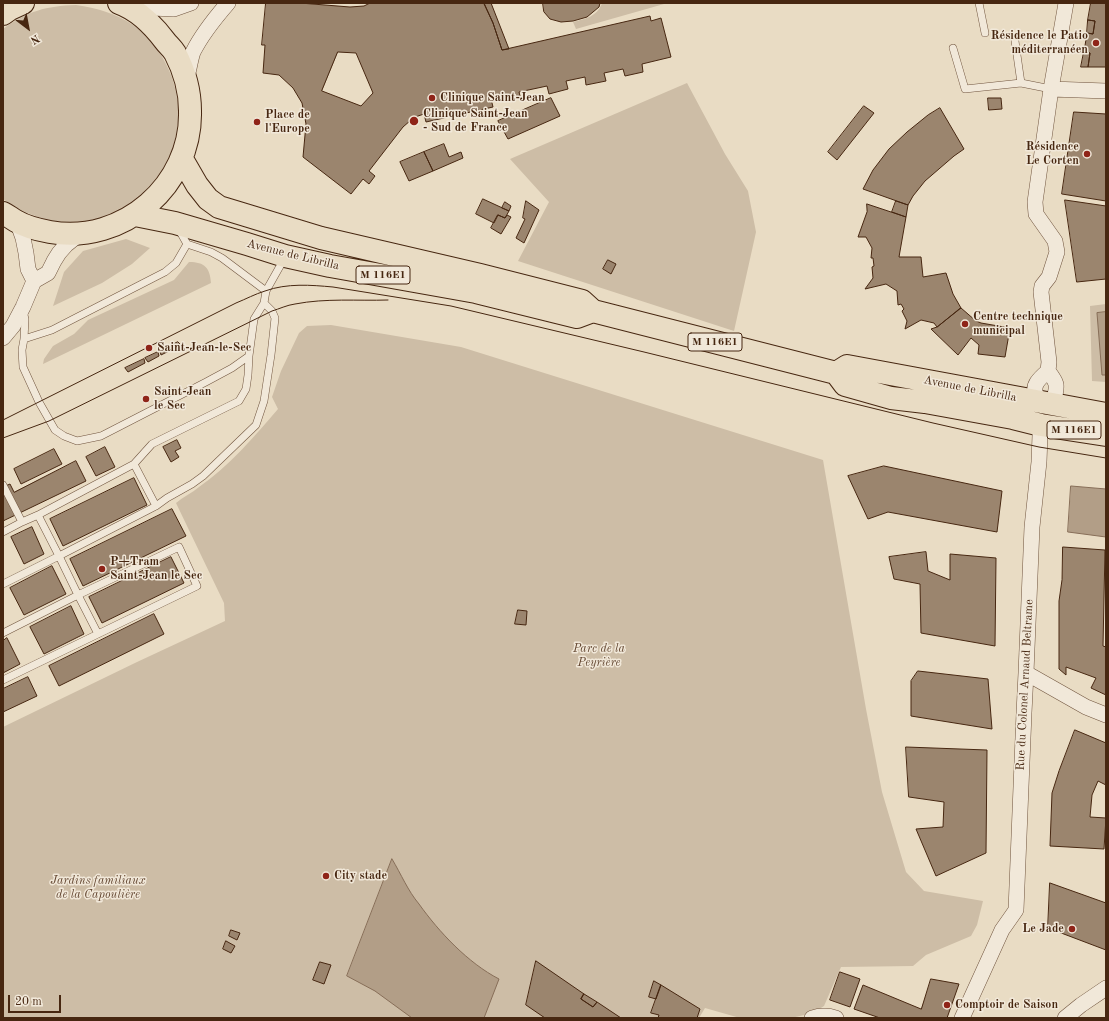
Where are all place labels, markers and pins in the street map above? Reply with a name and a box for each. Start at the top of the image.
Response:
place label: Résidence le Patio méditerranéen [991,29,1088,57]
marker: Résidence le Patio méditerranéen [1091,38,1101,48]
place label: Clinique Saint-Jean [440,91,545,105]
marker: Clinique Saint-Jean [427,93,437,103]
place label: Clinique Saint-Jean - Sud de France [423,107,528,135]
place label: Place de l'Europe [265,108,310,136]
marker: Clinique Saint-Jean - Sud de France [408,115,420,127]
marker: Place de l'Europe [252,117,262,127]
place label: Résidence Le Corten [1026,140,1079,168]
marker: Résidence Le Corten [1082,149,1092,159]
place label: Centre technique municipal [973,310,1063,338]
marker: Centre technique municipal [960,319,970,329]
place label: Saint-Jean-le-Sec [157,341,251,355]
marker: Saint-Jean-le-Sec [144,343,154,353]
place label: Saint-Jean le Sec [154,385,211,413]
marker: Saint-Jean le Sec [141,394,151,404]
place label: P+Tram Saint-Jean le Sec [110,555,202,583]
marker: P+Tram Saint-Jean le Sec [97,564,107,574]
place label: City stade [334,869,387,883]
marker: City stade [321,871,331,881]
place label: Le Jade [1022,922,1064,936]
marker: Le Jade [1067,924,1077,934]
place label: Comptoir de Saison [955,998,1058,1012]
marker: Comptoir de Saison [942,1000,952,1010]

